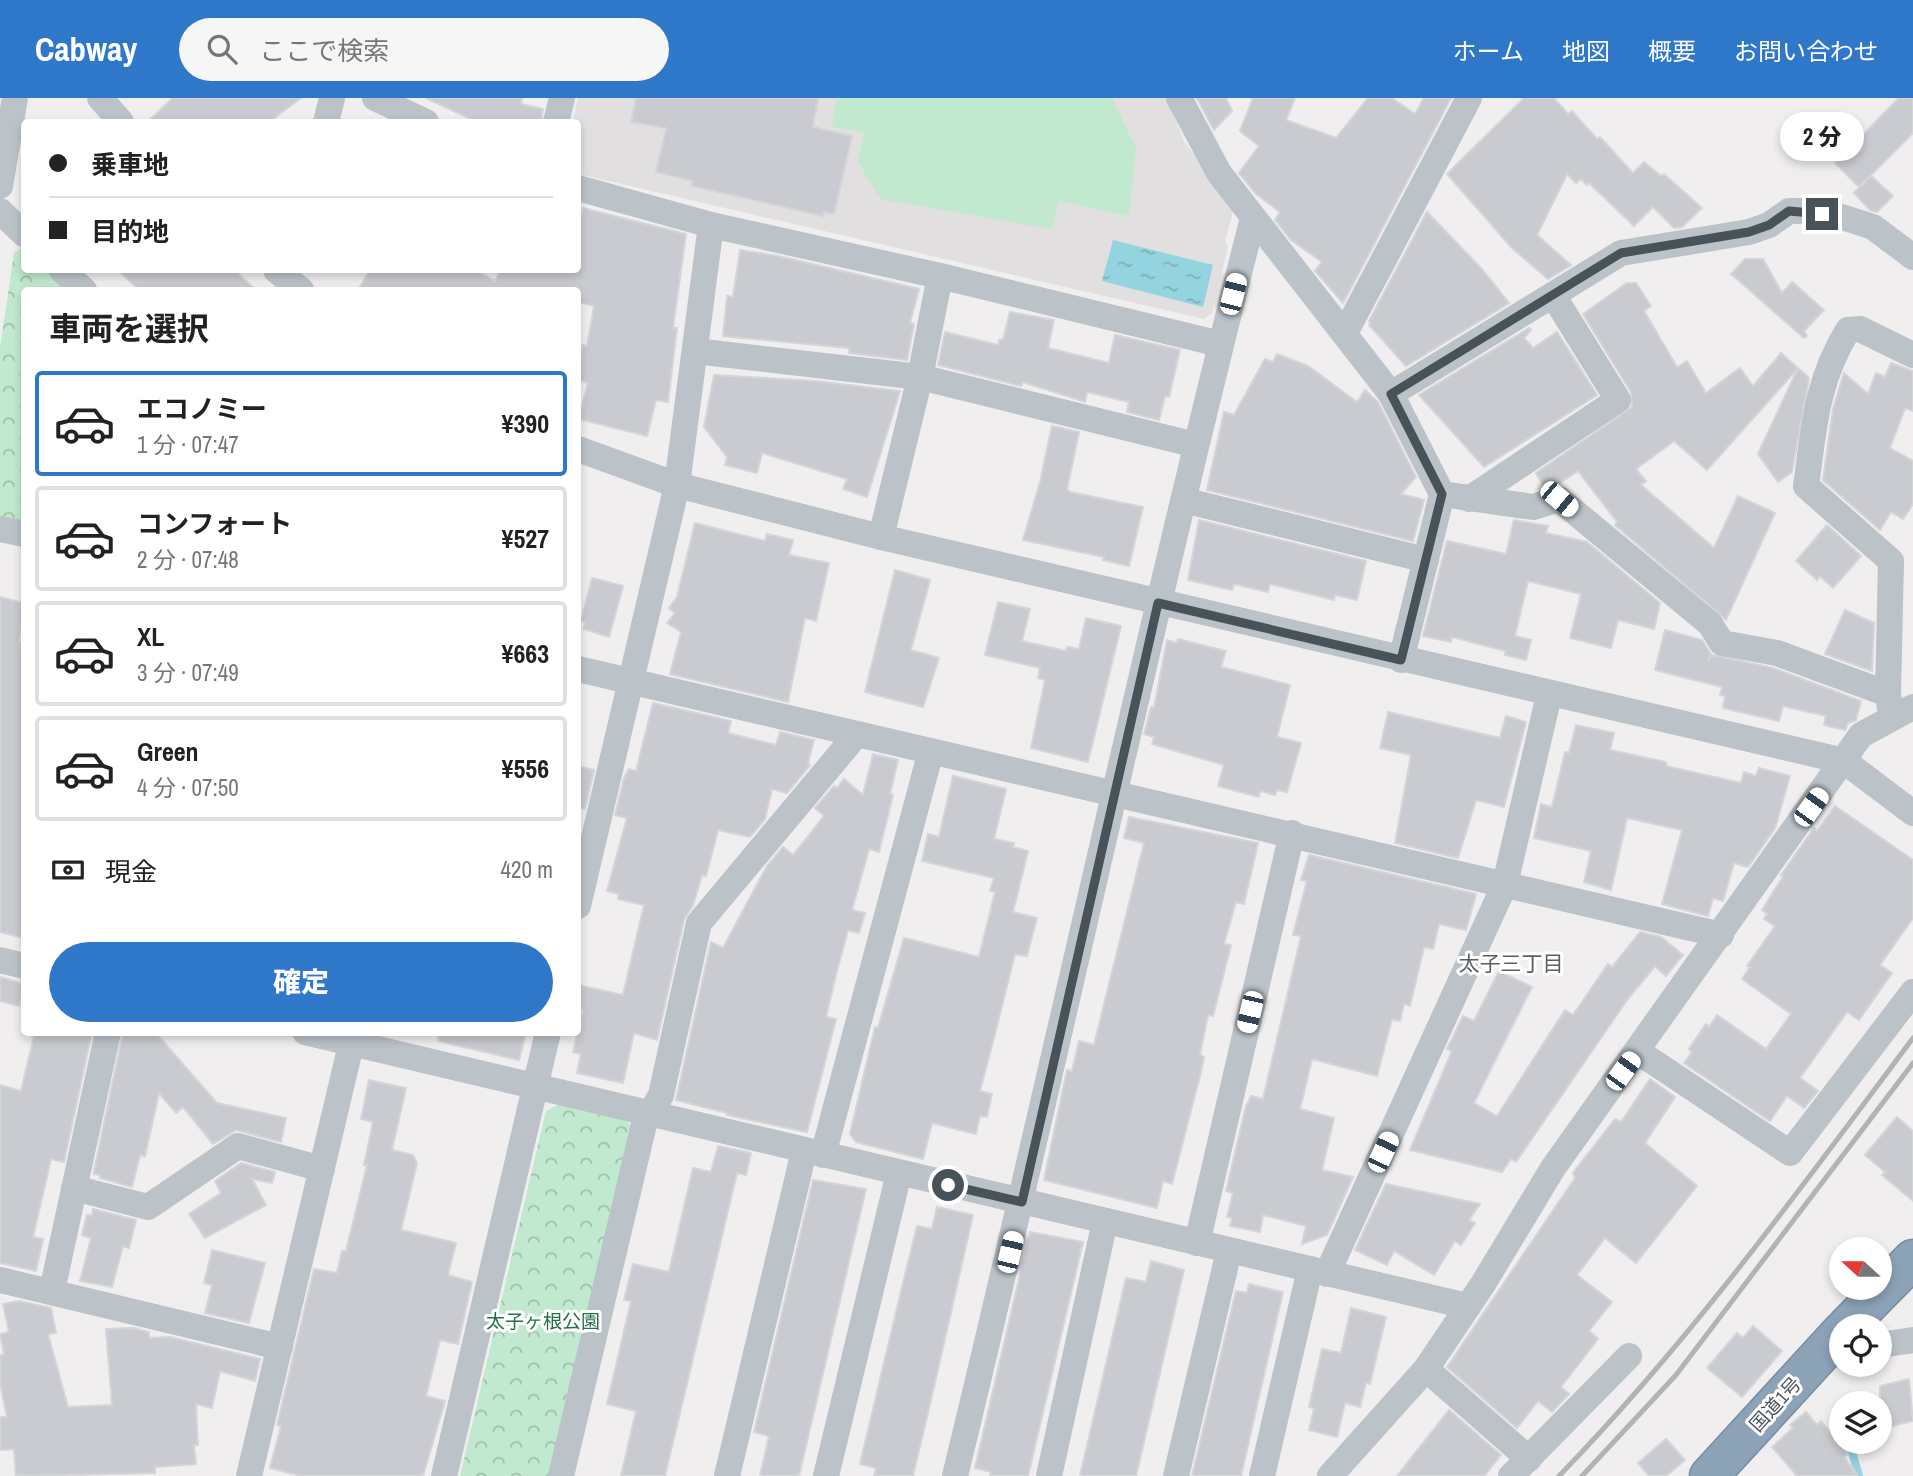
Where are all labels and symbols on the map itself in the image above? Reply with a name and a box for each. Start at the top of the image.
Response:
callout: 2 分 [1780,113,1864,162]
route end [1806,198,1838,230]
car [1218,271,1249,317]
car [1537,477,1582,521]
car [1791,784,1832,830]
district label: 太子三丁目 [1459,949,1564,978]
car [1236,989,1265,1035]
car [1603,1048,1644,1094]
car [1365,1129,1402,1175]
route start [932,1169,964,1201]
car [996,1229,1025,1275]
north arrow [1829,1237,1892,1300]
park label: 太子ヶ根公園 [486,1308,600,1334]
street label: 国道1号 [1743,1371,1807,1437]

